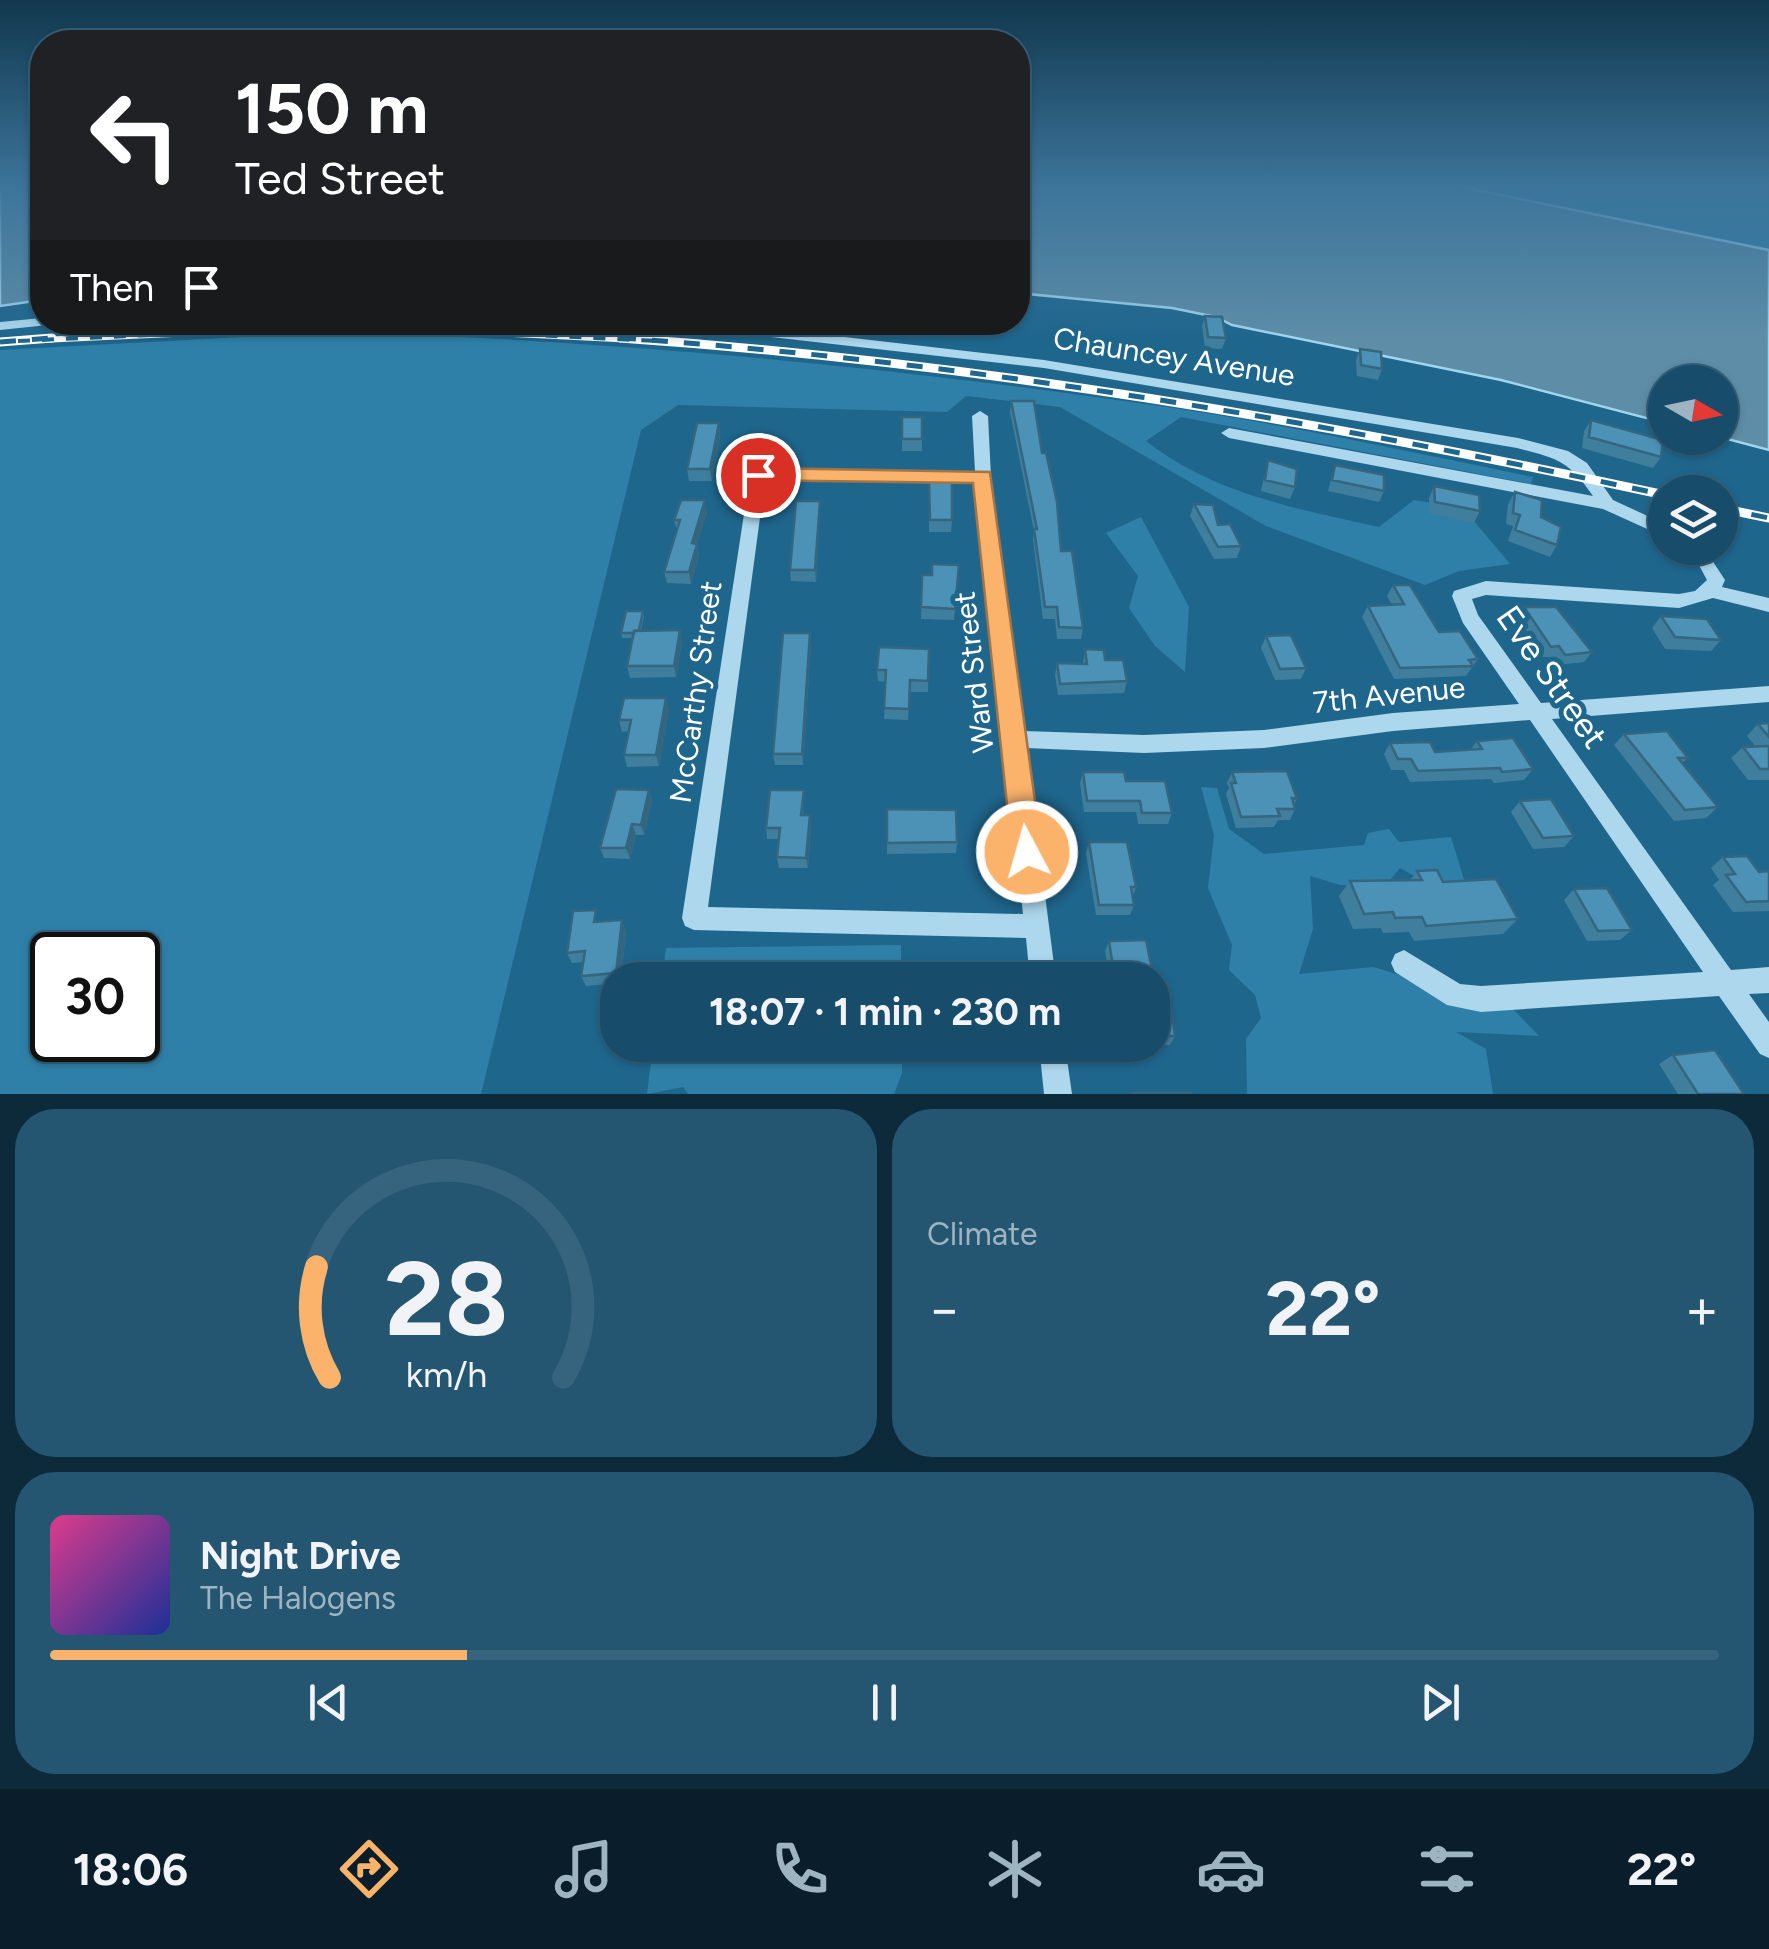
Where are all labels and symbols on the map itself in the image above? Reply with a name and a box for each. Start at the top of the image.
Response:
street label: Chauncey Avenue [1051,319,1297,394]
north arrow [1648,365,1738,455]
pin [716,433,801,518]
street label: McCarthy Street [662,579,729,805]
street label: Ward Street [945,589,1002,755]
street label: Eve Street [1488,598,1616,756]
street label: 7th Avenue [1311,668,1467,721]
position arrow [975,800,1079,904]
speed limit sign: 30 [30,932,160,1062]

